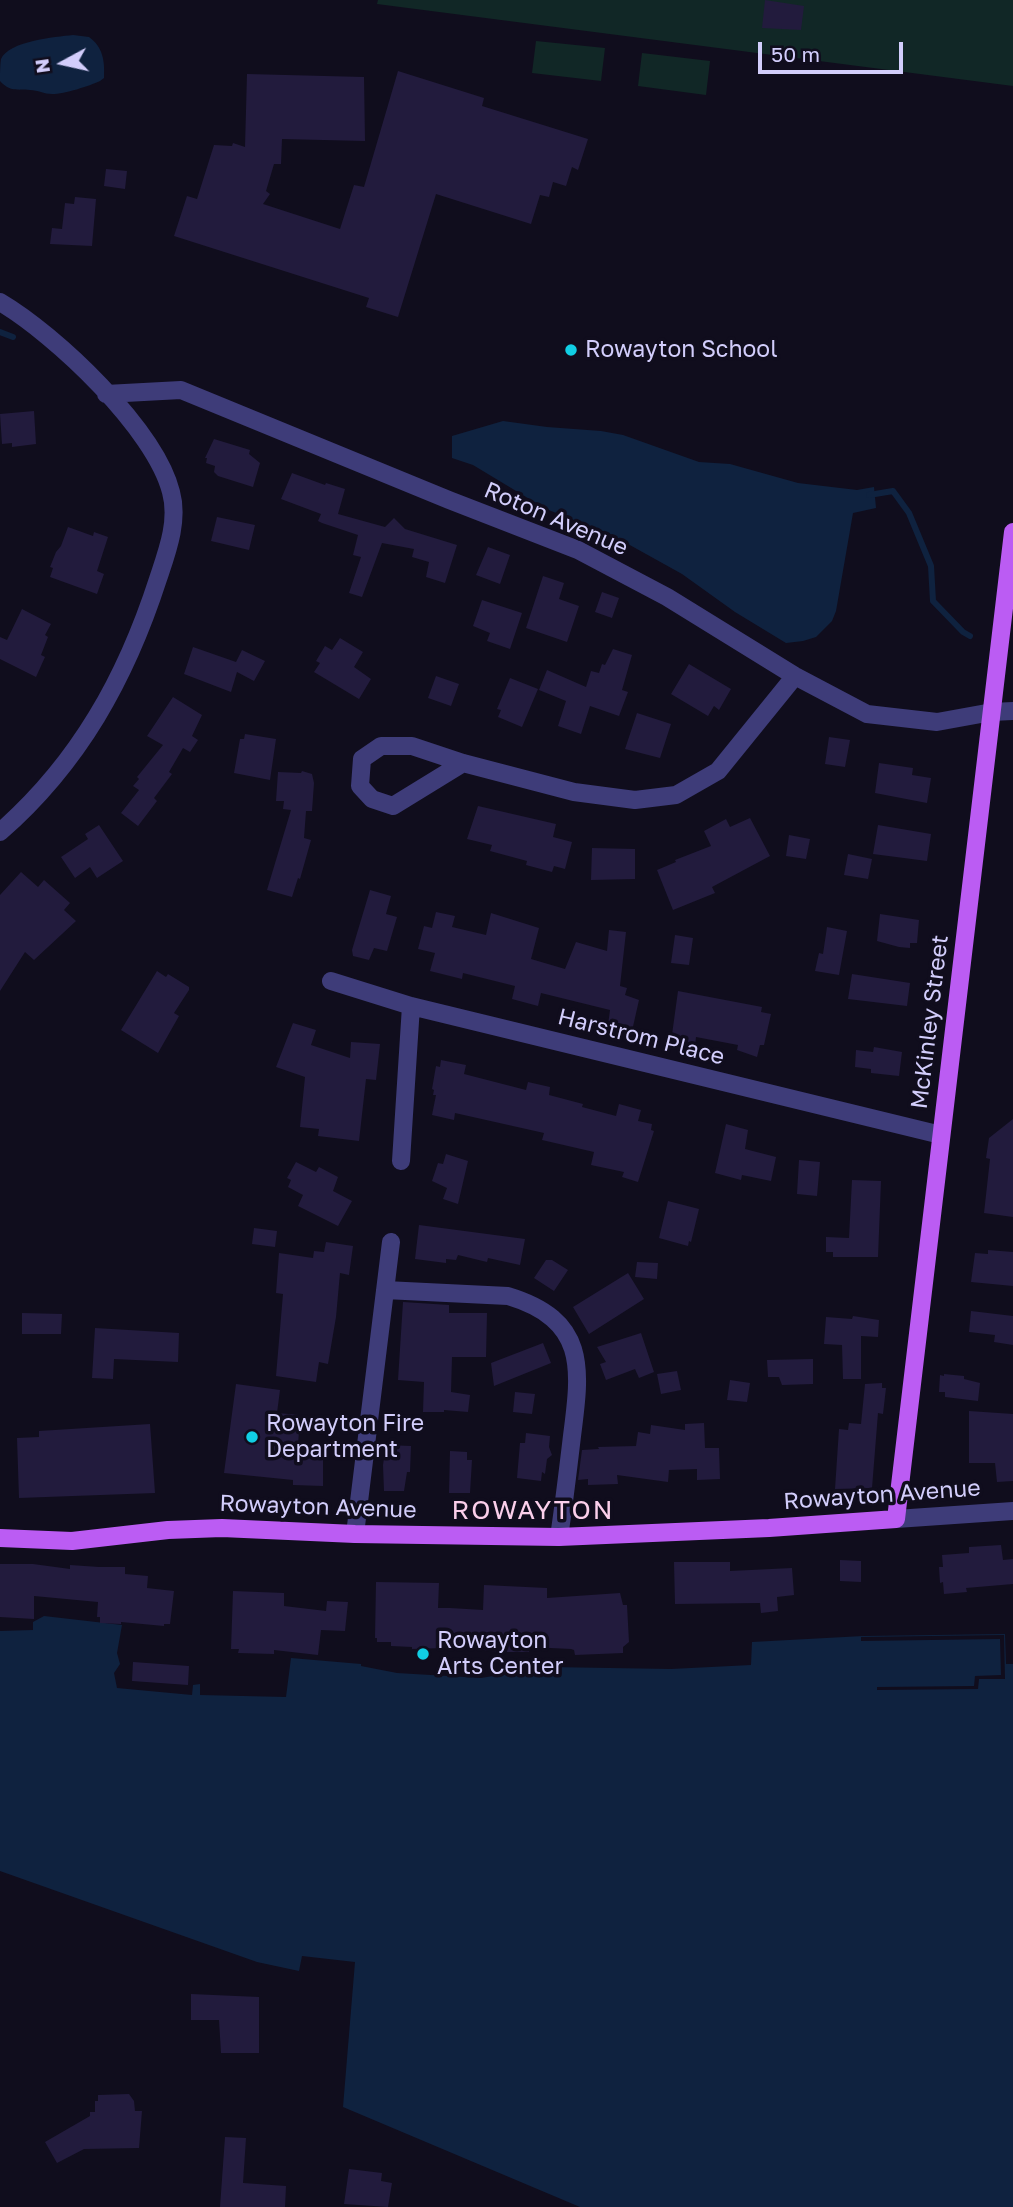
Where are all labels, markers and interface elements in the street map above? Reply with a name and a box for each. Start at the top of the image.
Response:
north arrow [28,28,98,98]
scale bar [761,28,906,72]
text: 50 m [771,41,820,67]
text: N [29,57,54,75]
place label: Rowayton School [585,336,778,364]
marker: Rowayton School [563,342,579,358]
street label: Roton Avenue [480,476,632,562]
street label: McKinley Street [906,933,954,1111]
street label: Harstrom Place [555,1003,727,1071]
place label: Rowayton Fire Department [266,1410,424,1464]
marker: Rowayton Fire Department [244,1429,260,1445]
street label: Rowayton Avenue [783,1474,981,1516]
street label: Rowayton Avenue [219,1490,417,1524]
district label: ROWAYTON [453,1495,613,1527]
place label: Rowayton Arts Center [437,1627,563,1681]
marker: Rowayton Arts Center [415,1646,431,1662]

